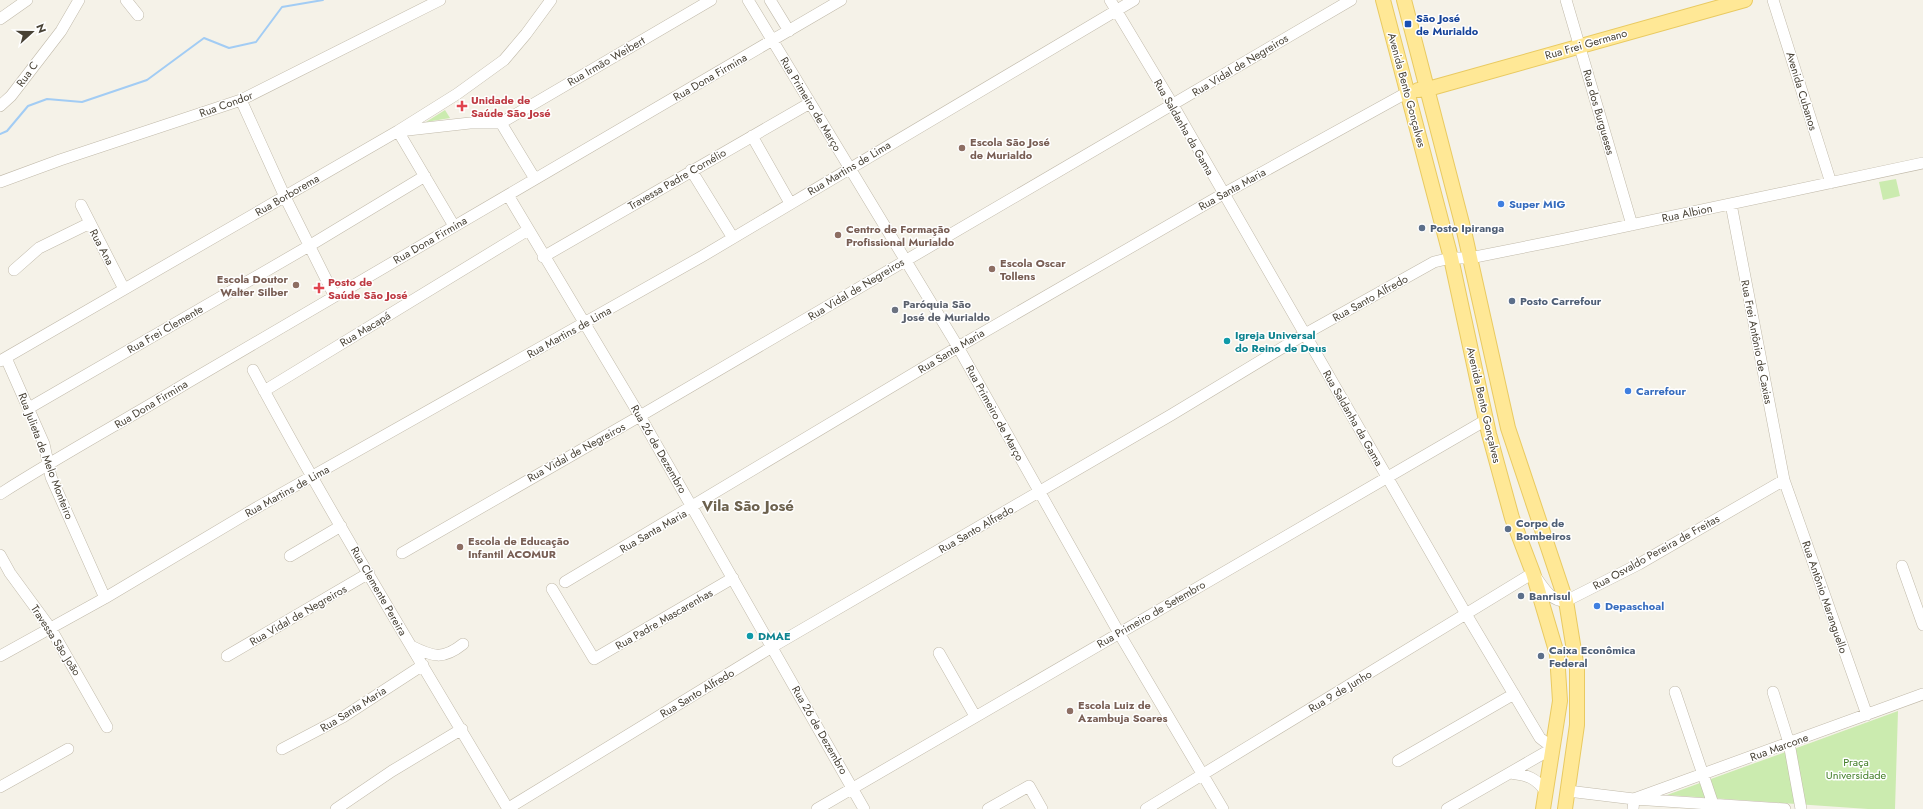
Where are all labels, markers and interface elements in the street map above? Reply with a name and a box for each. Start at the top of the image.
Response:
place label: São José de Murialdo [1416,10,1479,39]
north arrow [12,12,52,52]
marker: São José de Murialdo [1403,19,1413,29]
text: N [32,21,50,35]
street label: Rua Frei Germano [1543,25,1629,63]
street label: Rua Vidal de Negreiros [1189,30,1292,100]
street label: Avenida Bento Gonçalves [1384,31,1430,150]
street label: Rua Irmão Weibert [564,32,648,90]
street label: Rua Dona Firmina [670,49,750,105]
street label: Avenida Cubanos [1782,50,1822,133]
street label: Rua Primeiro de Março [777,54,845,154]
street label: Rua C [12,58,42,90]
street label: Rua dos Burgueses [1579,67,1619,157]
street label: Rua Saldanha da Gama [1150,76,1218,178]
street label: Rua Condor [197,87,255,121]
place label: Unidade de Saúde São José [471,92,551,121]
marker: Unidade de Saúde São José [456,100,468,112]
place label: Escola São José de Murialdo [970,134,1050,163]
street label: Rua Martins de Lima [804,137,894,199]
marker: Escola São José de Murialdo [957,143,967,153]
street label: Travessa Padre Cornélio [625,144,729,214]
street label: Rua Santa Maria [1195,164,1269,214]
street label: Rua Borborema [252,170,322,220]
place label: Super MIG [1509,196,1565,212]
marker: Super MIG [1496,199,1506,209]
street label: Rua Albion [1660,200,1714,226]
street label: Rua Dona Firmina [390,212,470,268]
place label: Posto Ipiranga [1430,220,1504,236]
place label: Centro de Formação Profissional Murialdo [846,221,955,250]
marker: Posto Ipiranga [1417,223,1427,233]
street label: Rua Ana [86,226,118,268]
marker: Centro de Formação Profissional Murialdo [833,230,843,240]
street label: Rua Vidal de Negreiros [805,254,908,324]
place label: Escola Oscar Tollens [1000,255,1066,284]
marker: Escola Oscar Tollens [987,264,997,274]
place label: Escola Doutor Walter Silber [217,271,288,300]
street label: Rua Santo Alfredo [1329,271,1411,325]
place label: Posto de Saúde São José [328,274,408,303]
street label: Rua Frei Antônio de Caxias [1737,279,1777,406]
marker: Escola Doutor Walter Silber [291,280,301,290]
marker: Posto de Saúde São José [313,282,325,294]
place label: Posto Carrefour [1520,293,1602,309]
place label: Paróquia São José de Murialdo [901,296,990,325]
marker: Posto Carrefour [1507,296,1517,306]
street label: Rua Frei Clemente [124,301,206,357]
street label: Rua Martins de Lima [524,302,614,362]
marker: Paróquia São José de Murialdo [890,305,900,315]
street label: Rua Macapá [336,307,394,351]
street label: Rua Santa Maria [915,325,987,377]
place label: Igreja Universal do Reino de Deus [1235,327,1326,356]
marker: Igreja Universal do Reino de Deus [1222,336,1232,346]
street label: Avenida Bento Gonçalves [1463,346,1505,465]
street label: Rua Primeiro de Março [962,362,1028,464]
street label: Rua Saldanha da Gama [1319,367,1387,469]
street label: Rua Dona Firmina [111,376,191,432]
place label: Carrefour [1636,383,1686,399]
marker: Carrefour [1623,386,1633,396]
street label: Rua Julieta de Melo Monteiro [14,390,78,522]
street label: Rua 26 de Dezembro [627,402,691,496]
street label: Rua Vidal de Negreiros [524,418,628,486]
street label: Rua Martins de Lima [242,461,332,521]
district label: Vila São José [701,495,794,517]
street label: Rua Santo Alfredo [936,501,1016,557]
street label: Rua Santa Maria [617,505,689,557]
street label: Rua Osvaldo Pereira de Freitas [1590,510,1723,594]
place label: Corpo de Bombeiros [1516,515,1571,544]
marker: Corpo de Bombeiros [1503,524,1513,534]
place label: Escola de Educação Infantil ACOMUR [468,533,570,562]
street label: Rua Antônio Maranguello [1798,539,1852,655]
marker: Escola de Educação Infantil ACOMUR [455,542,465,552]
street label: Rua Clemente Pereira [347,544,411,638]
street label: Rua Primeiro de Setembro [1094,576,1208,652]
street label: Rua Vidal de Negreiros [246,580,350,649]
street label: Rua Padre Mascarenhas [612,584,716,653]
place label: Banrisul [1529,588,1570,604]
marker: Banrisul [1516,591,1526,601]
place label: Depaschoal [1605,598,1664,614]
street label: Travessa São João [27,601,85,679]
marker: Depaschoal [1592,601,1602,611]
place label: DMAE [758,628,791,644]
marker: DMAE [745,631,755,641]
place label: Caixa Econômica Federal [1549,642,1636,671]
marker: Caixa Econômica Federal [1536,651,1546,661]
street label: Rua Santo Alfredo [657,664,737,722]
street label: Rua 9 de Junho [1305,666,1375,716]
street label: Rua Santa Maria [317,682,389,736]
street label: Rua 26 de Dezembro [788,683,852,777]
place label: Escola Luiz de Azambuja Soares [1077,697,1168,726]
marker: Escola Luiz de Azambuja Soares [1065,706,1075,716]
street label: Rua Marcone [1748,729,1811,765]
park label: Praça Universidade [1826,754,1887,783]

